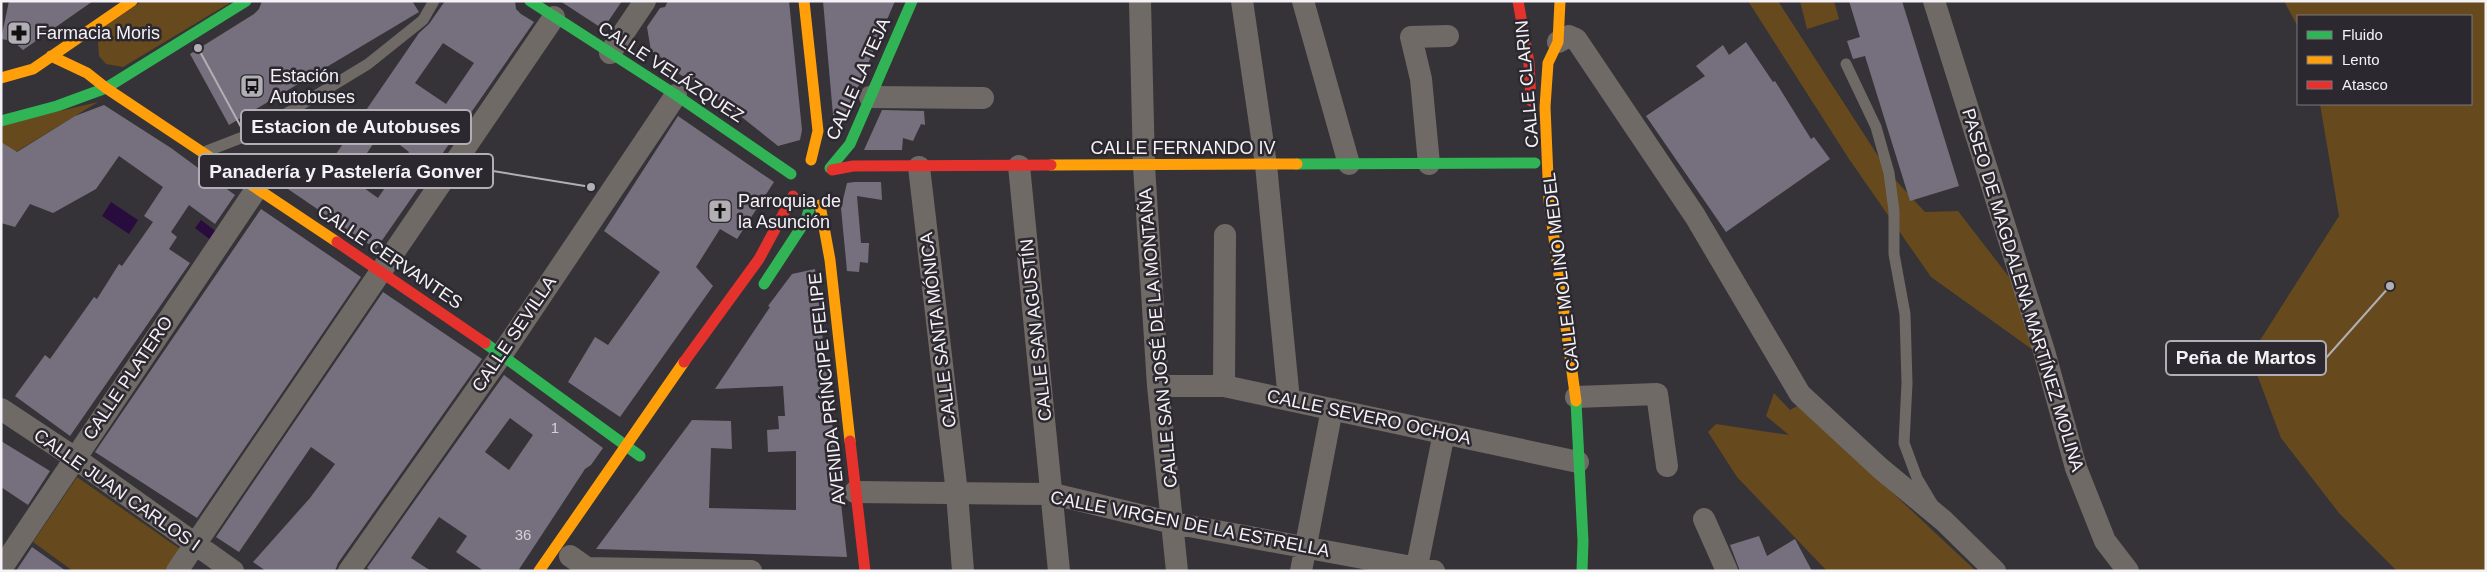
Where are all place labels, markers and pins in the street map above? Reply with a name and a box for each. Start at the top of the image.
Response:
pharmacy icon: Farmacia Moris [6,20,32,46]
place label: Farmacia Moris [36,23,160,43]
place label: Estación Autobuses [270,66,355,107]
bus stop icon: Estación Autobuses [239,73,265,99]
callout: Estacion de Autobuses [241,110,471,144]
callout: Panadería y Pastelería Gonver [199,154,493,188]
place label: Parroquia de la Asunción [738,191,841,232]
church icon: Parroquia de la Asunción [707,198,733,224]
callout: Peña de Martos [2166,341,2326,375]

